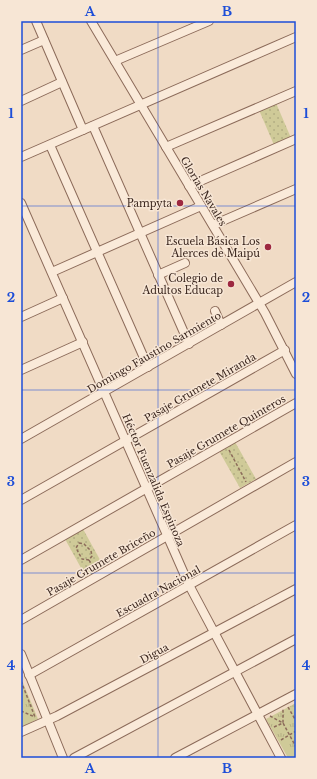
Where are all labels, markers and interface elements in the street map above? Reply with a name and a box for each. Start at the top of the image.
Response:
text: A [84,3,96,20]
text: B [222,3,232,20]
text: 1 [8,105,14,122]
text: 1 [303,105,309,122]
street label: Glorias Navales [178,154,230,229]
place label: Pampyta [127,197,172,210]
marker: Pampyta [175,198,185,208]
place label: Escuela Básica Los Alerces de Maipú [166,235,260,260]
marker: Escuela Básica Los Alerces de Maipú [263,242,273,252]
place label: Colegio de Adultos Educap [142,272,223,297]
marker: Colegio de Adultos Educap [226,279,236,289]
text: 2 [7,289,15,306]
text: 2 [302,289,310,306]
street label: Domingo Faustino Sarmiento [85,309,224,396]
street label: Pasaje Grumete Miranda [142,350,259,425]
street label: Pasaje Grumete Quinteros [165,392,288,471]
street label: Héctor Fuenzalida Espinoza [120,412,188,549]
text: 3 [7,473,15,490]
text: 3 [302,473,310,490]
street label: Pasaje Grumete Briceño [45,526,158,599]
street label: Escuadra Nacional [114,563,203,620]
street label: Digua [138,640,171,666]
text: 4 [7,657,16,674]
text: 4 [302,657,311,674]
text: A [84,760,96,777]
text: B [222,760,232,777]

